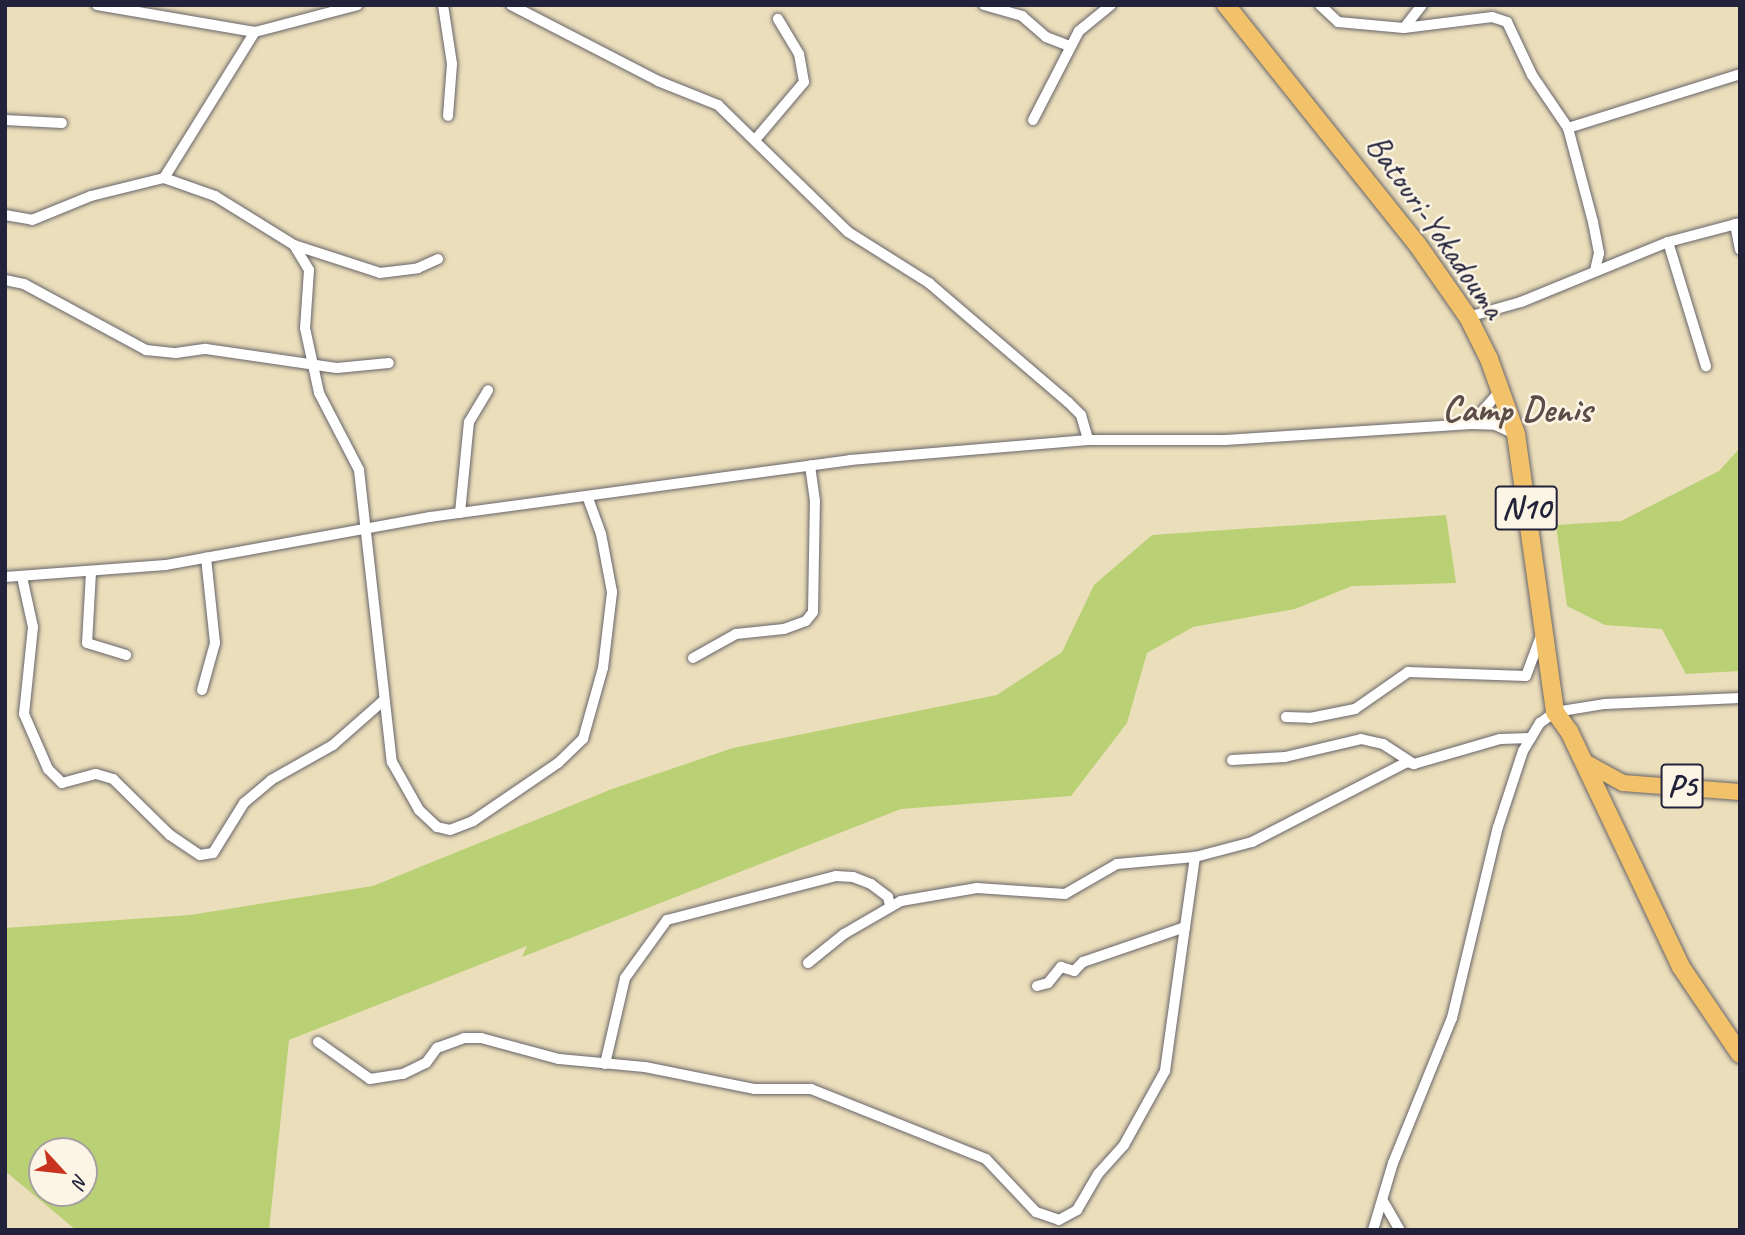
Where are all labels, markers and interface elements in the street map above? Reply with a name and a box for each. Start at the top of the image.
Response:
street label: Batouri-Yokadouma [1357,127,1513,327]
district label: Camp Denis [1442,387,1592,431]
road number: N10 [1494,480,1558,536]
road number: P5 [1659,758,1705,814]
north arrow [28,1137,98,1207]
text: N [67,1170,93,1191]

